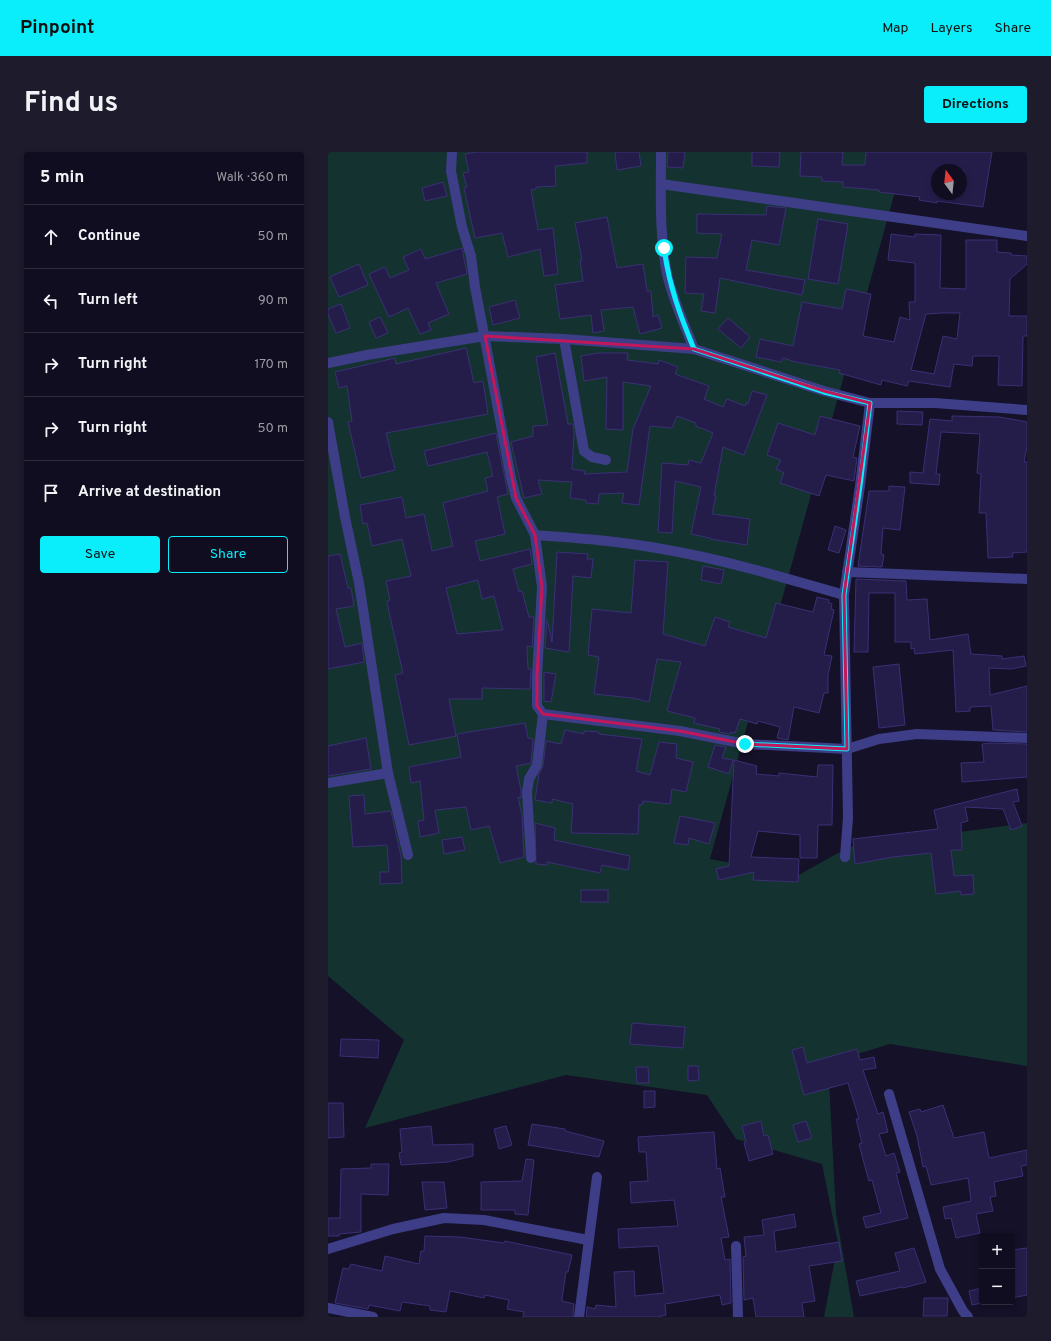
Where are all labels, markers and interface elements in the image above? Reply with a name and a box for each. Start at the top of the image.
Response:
text: Pinpoint [20,16,95,40]
text: Map [882,20,908,37]
text: Layers [930,20,972,37]
text: Share [994,20,1031,37]
text: Find us [24,86,118,122]
button: Directions [924,86,1027,123]
north arrow [931,164,967,200]
text: 5 min [40,167,84,189]
text: Walk · 360 m [216,170,288,186]
icon: ahead [40,226,62,248]
text: Continue [78,227,140,246]
text: 50 m [258,229,288,245]
route start [655,239,673,257]
icon: left [40,290,62,312]
text: Turn left [78,291,138,310]
text: 90 m [258,293,288,309]
icon: right [40,354,62,376]
text: Turn right [78,355,147,374]
text: 170 m [254,357,288,373]
icon: right [40,418,62,440]
text: Turn right [78,419,147,438]
text: 50 m [258,421,288,437]
icon: arrive [40,482,62,504]
text: Arrive at destination [78,483,221,502]
button: Save [40,536,160,573]
button: Share [168,536,288,573]
route end [736,735,754,753]
map controls [979,1233,1015,1305]
button: + [979,1233,1015,1269]
button: − [979,1269,1015,1305]

